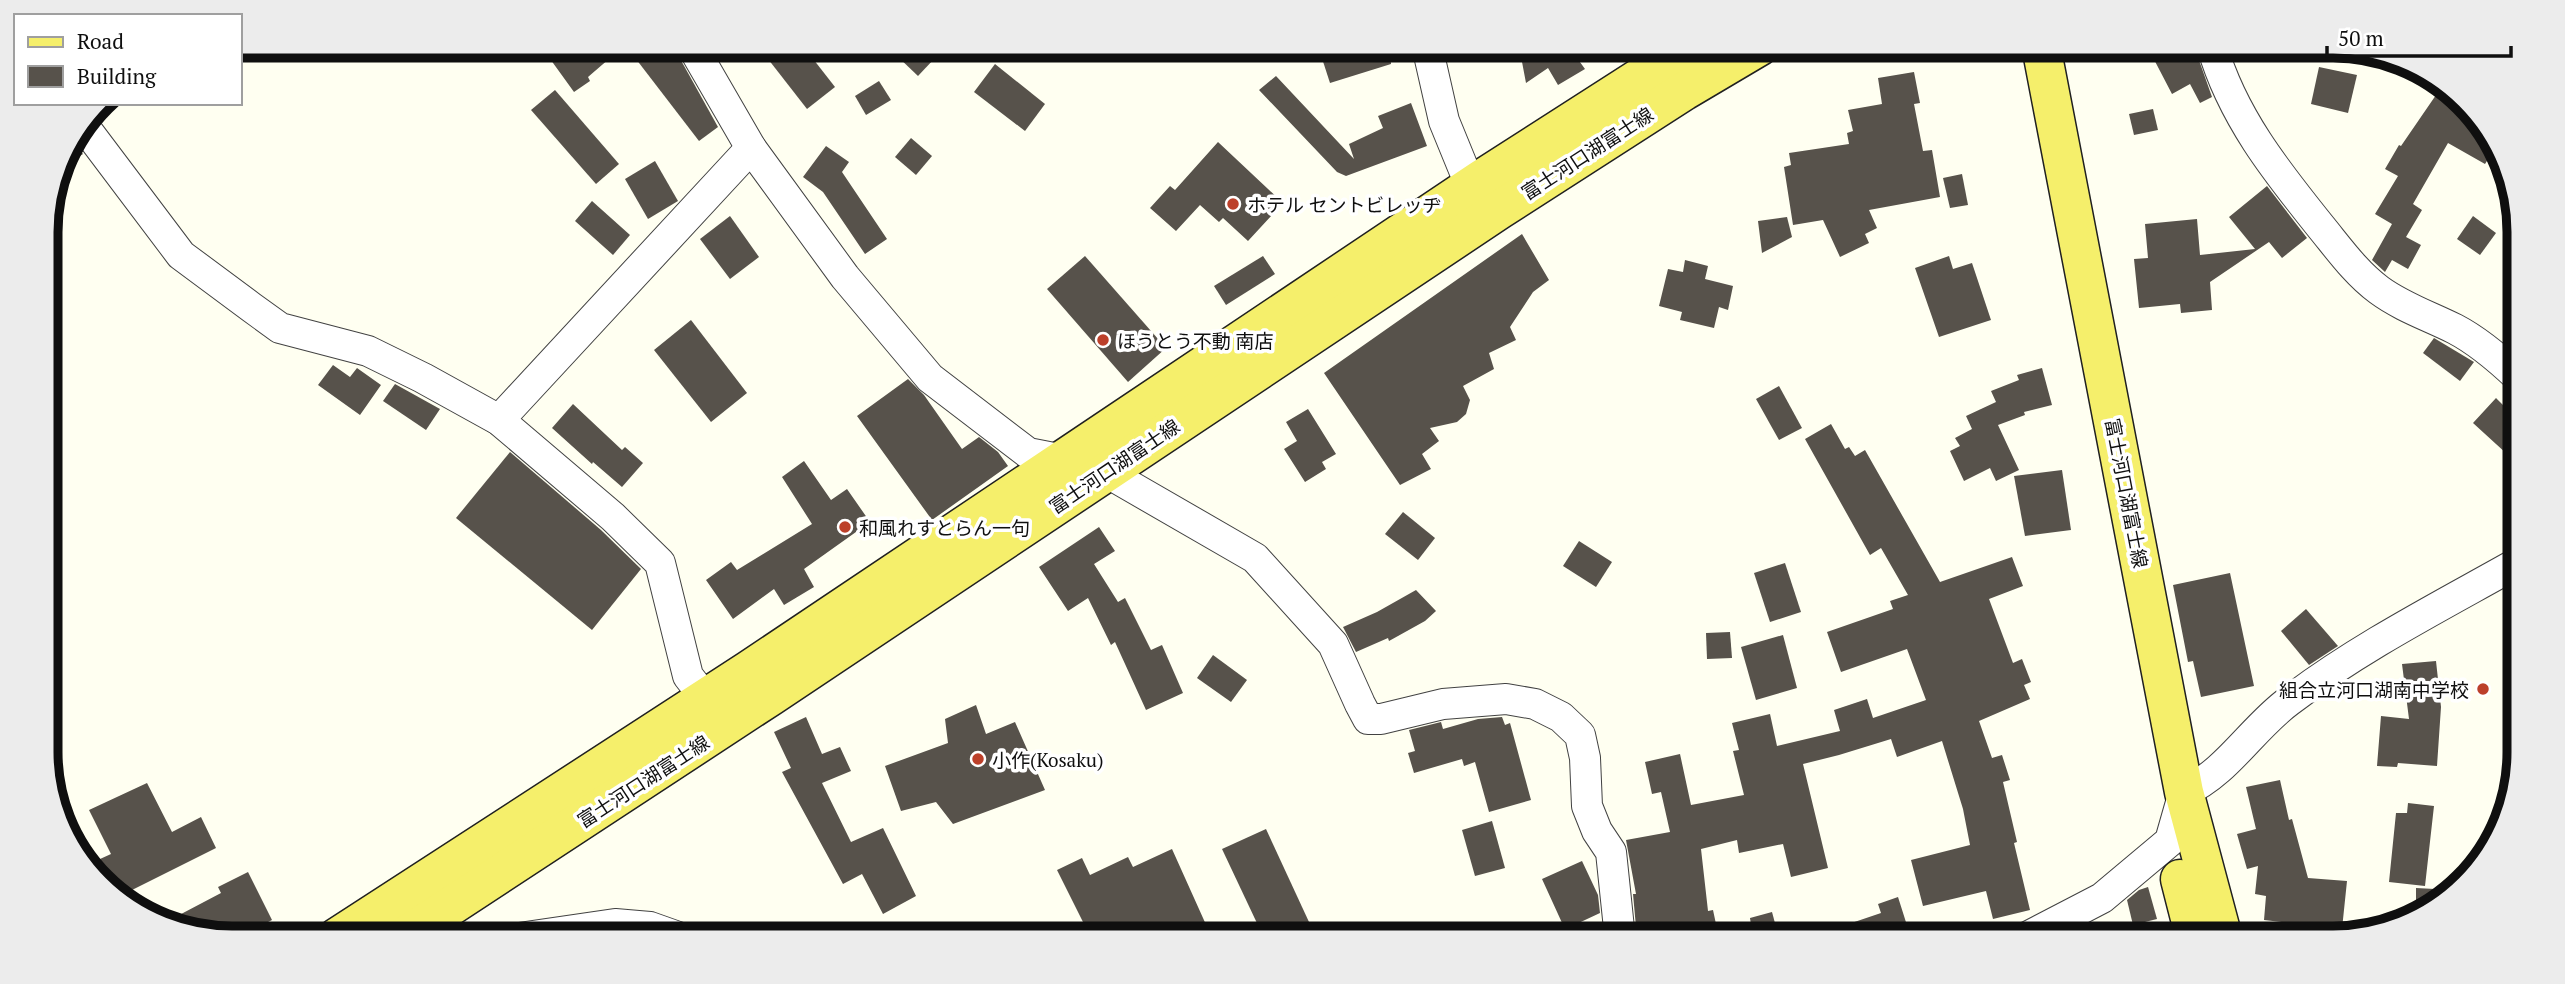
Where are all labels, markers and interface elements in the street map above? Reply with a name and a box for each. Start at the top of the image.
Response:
legend [14,14,242,105]
scale bar [2327,14,2511,58]
text: 50 m [2338,24,2384,52]
text: Road [77,27,124,55]
text: Building [77,62,157,90]
street label: 富士河口湖富士線 [1516,101,1658,205]
place label: ホテル セントビレッヂ [1247,192,1442,217]
marker: ホテル セントビレッヂ [1225,196,1241,212]
place label: ほうとう不動 南店 [1117,328,1274,353]
marker: ほうとう不動 南店 [1095,332,1111,348]
street label: 富士河口湖富士線 [1044,413,1184,519]
street label: 富士河口湖富士線 [2100,416,2154,570]
place label: 和風れすとらん一句 [859,515,1030,540]
marker: 和風れすとらん一句 [837,519,853,535]
place label: 組合立河口湖南中学校 [2279,677,2469,702]
marker: 組合立河口湖南中学校 [2475,681,2491,697]
street label: 富士河口湖富士線 [572,729,714,833]
place label: 小作(Kosaku) [992,747,1103,772]
marker: 小作(Kosaku) [970,751,986,767]

